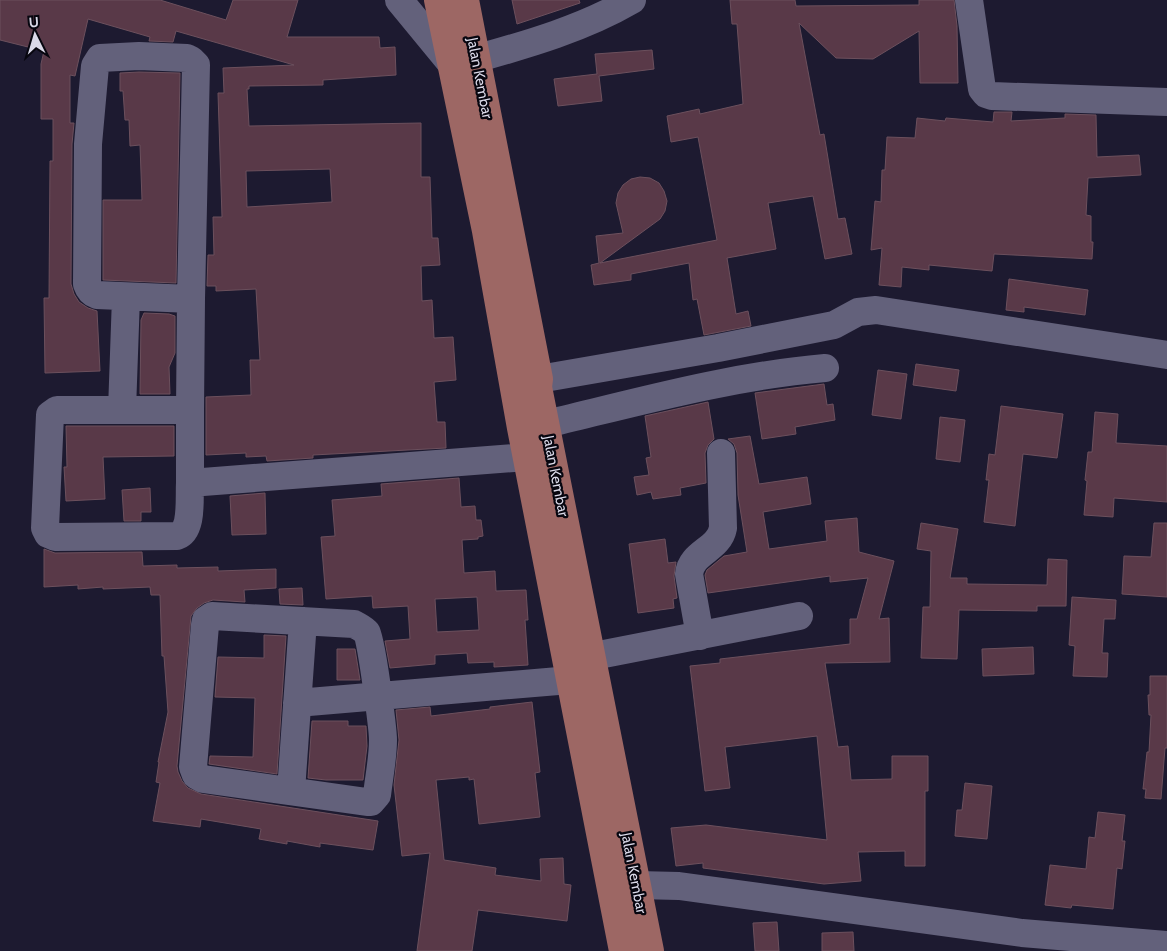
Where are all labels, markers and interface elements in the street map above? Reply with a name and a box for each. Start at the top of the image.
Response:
north arrow [10,10,60,60]
text: U [28,13,40,31]
street label: Jalan Kembar [463,35,497,120]
street label: Jalan Kembar [539,433,573,518]
street label: Jalan Kembar [617,830,651,915]

